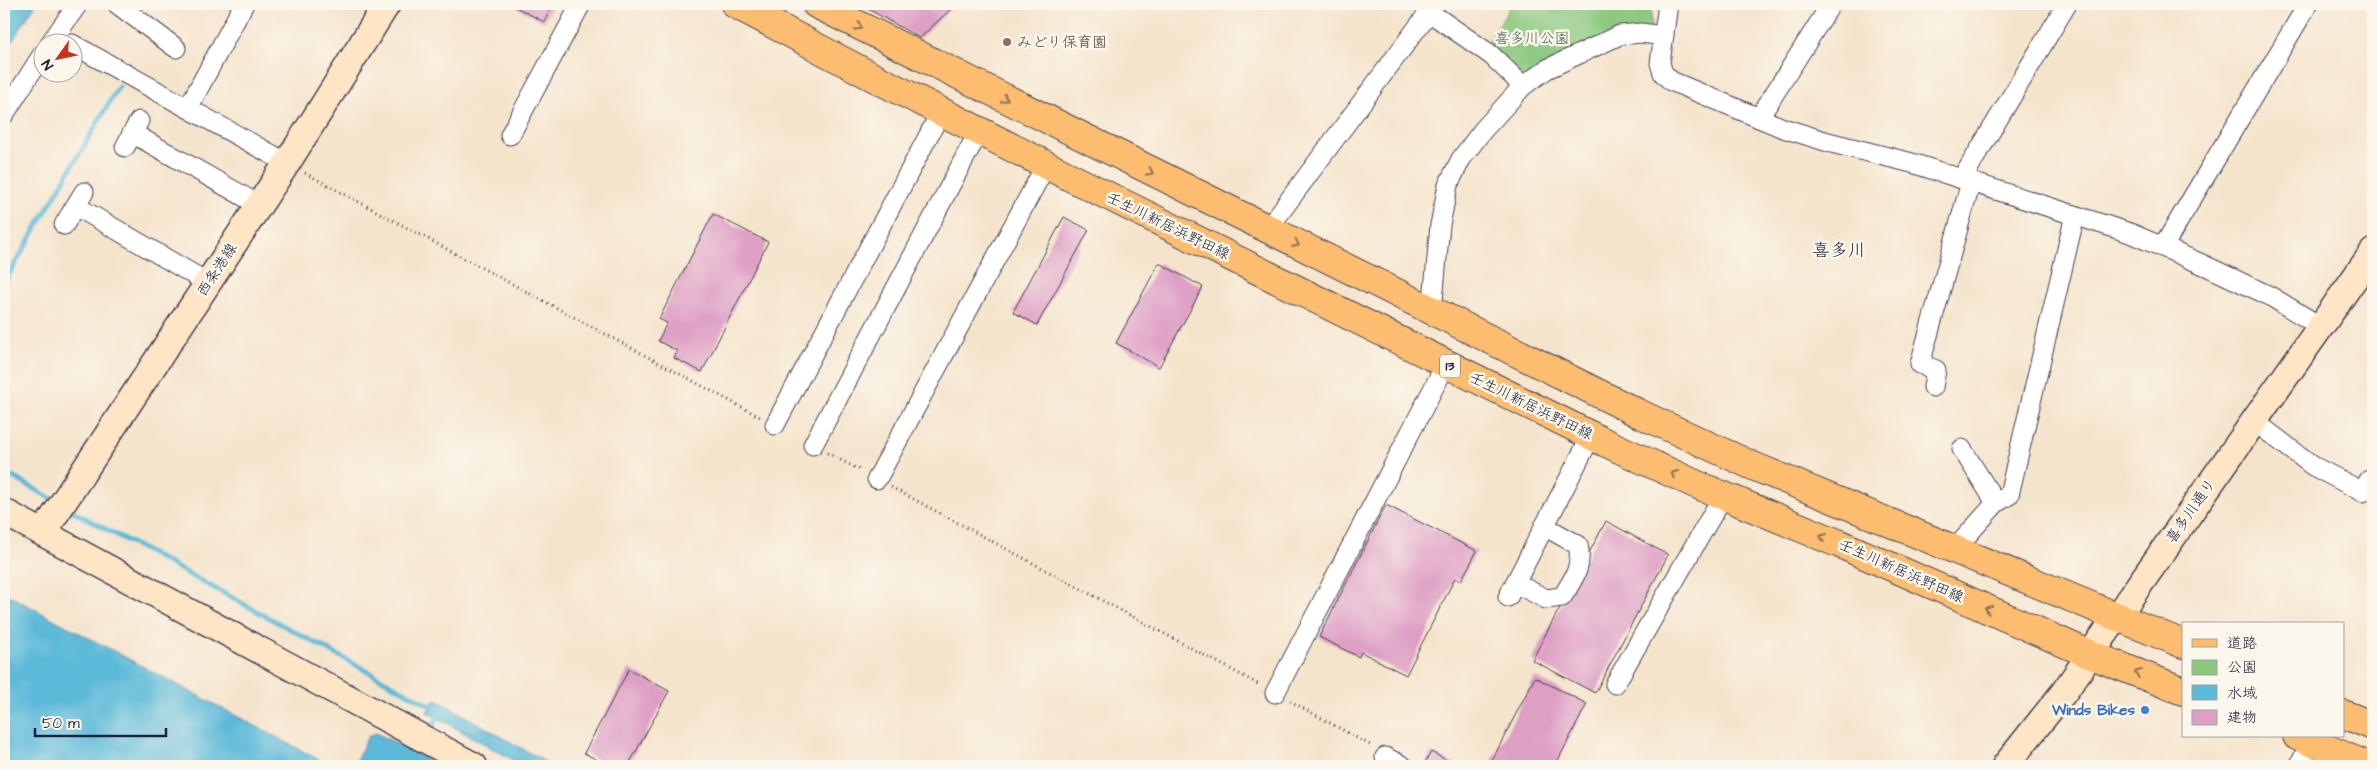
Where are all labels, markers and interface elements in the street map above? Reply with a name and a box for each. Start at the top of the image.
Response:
one-way arrow [854,21,863,31]
park label: 喜多川公園 [1494,28,1570,49]
north arrow [32,32,82,82]
place label: みどり保育園 [1017,32,1107,53]
marker: みどり保育園 [1001,36,1013,48]
text: N [37,55,59,74]
one-way arrow [999,93,1008,103]
one-way arrow [1145,166,1154,176]
street label: 壬生川新居浜野田線 [1103,187,1233,265]
one-way arrow [1290,238,1299,248]
district label: 喜多川 [1812,238,1866,263]
street label: 西条港線 [192,239,242,301]
road number: 13 [1440,354,1460,378]
street label: 壬生川新居浜野田線 [1466,367,1596,445]
one-way arrow [1670,470,1679,481]
street label: 喜多川通り [2161,474,2221,548]
one-way arrow [1820,533,1828,543]
street label: 壬生川新居浜野田線 [1835,534,1967,608]
one-way arrow [1984,605,1993,616]
legend [2182,622,2344,738]
text: 道路 [2227,633,2257,654]
text: 公園 [2227,657,2257,678]
one-way arrow [2134,669,2143,679]
text: 水域 [2227,683,2257,704]
place label: Winds Bikes [2051,700,2135,721]
marker: Winds Bikes [2139,704,2151,716]
scale bar [35,705,166,737]
text: 建物 [2227,707,2257,728]
text: 50 m [42,713,80,734]

